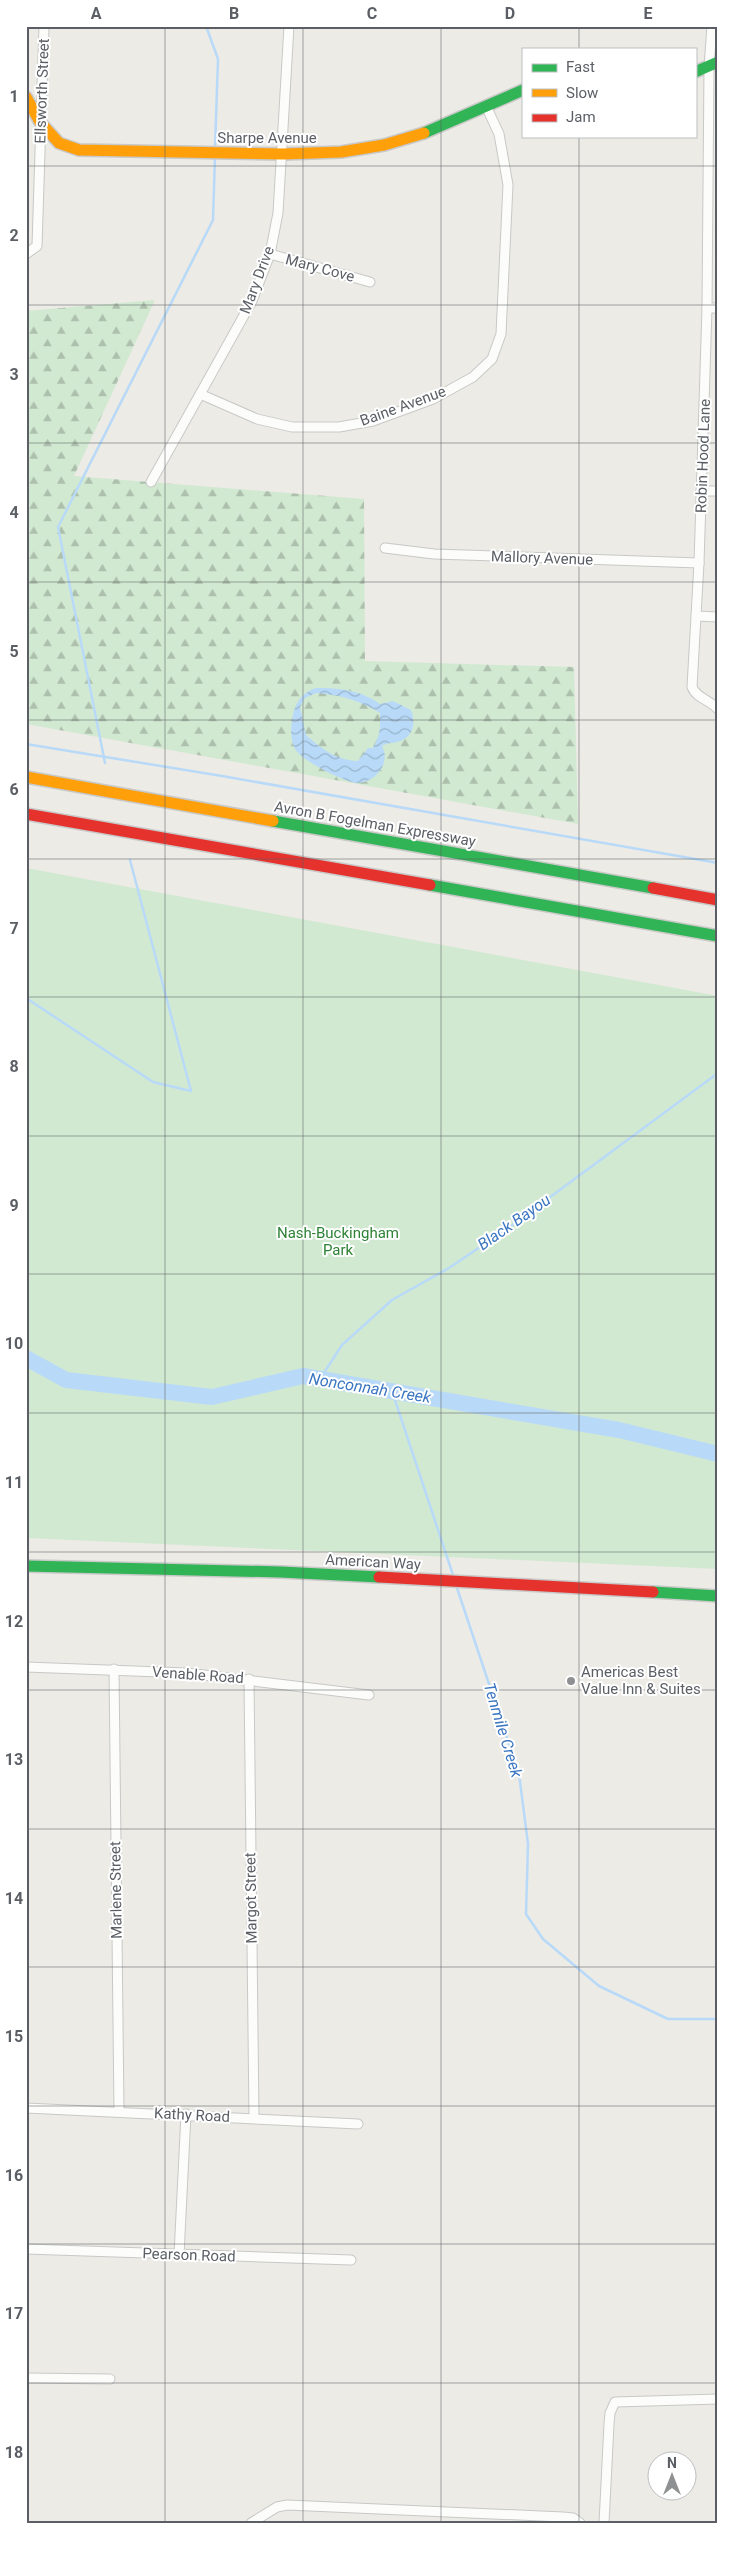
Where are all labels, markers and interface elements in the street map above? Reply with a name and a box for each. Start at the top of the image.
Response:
text: A [91,4,102,23]
text: B [229,4,239,23]
text: C [367,4,377,23]
text: D [505,4,515,23]
text: E [644,4,653,23]
street label: Ellsworth Street [31,38,53,144]
legend [522,48,696,138]
text: Fast [566,58,595,76]
text: Slow [566,84,598,102]
text: 1 [9,87,19,106]
text: Jam [566,108,596,126]
street label: Sharpe Avenue [217,129,317,147]
text: 2 [9,226,19,245]
street label: Mary Drive [236,244,278,316]
street label: Mary Cove [284,250,356,286]
text: 3 [9,365,19,384]
street label: Baine Avenue [358,382,448,430]
street label: Robin Hood Lane [692,399,714,513]
text: 4 [9,503,19,522]
street label: Mallory Avenue [491,547,593,569]
text: 5 [9,642,19,661]
text: 6 [9,780,19,799]
street label: Avron B Fogelman Expressway [273,797,477,851]
text: 7 [9,919,19,938]
text: 8 [9,1057,19,1076]
water label: Black Bayou [474,1190,554,1254]
text: 9 [9,1196,19,1215]
park label: Nash-Buckingham Park [277,1224,399,1259]
text: 10 [5,1334,23,1353]
water label: Nonconnah Creek [308,1369,433,1407]
text: 11 [5,1473,23,1492]
street label: American Way [325,1551,421,1573]
text: 12 [5,1612,23,1631]
street label: Venable Road [152,1663,244,1687]
place label: Americas Best Value Inn & Suites [581,1663,701,1698]
marker: Americas Best Value Inn & Suites [565,1675,577,1687]
water label: Tenmile Creek [480,1680,527,1781]
text: 13 [5,1750,23,1769]
street label: Marlene Street [106,1841,126,1939]
street label: Margot Street [241,1852,261,1944]
text: 14 [5,1889,23,1908]
text: 15 [5,2027,23,2046]
street label: Kathy Road [154,2104,230,2126]
text: 16 [5,2166,23,2185]
street label: Pearson Road [142,2244,236,2266]
text: 17 [5,2304,23,2323]
text: 18 [5,2443,23,2462]
north arrow [646,2452,696,2502]
text: N [667,2455,677,2471]

